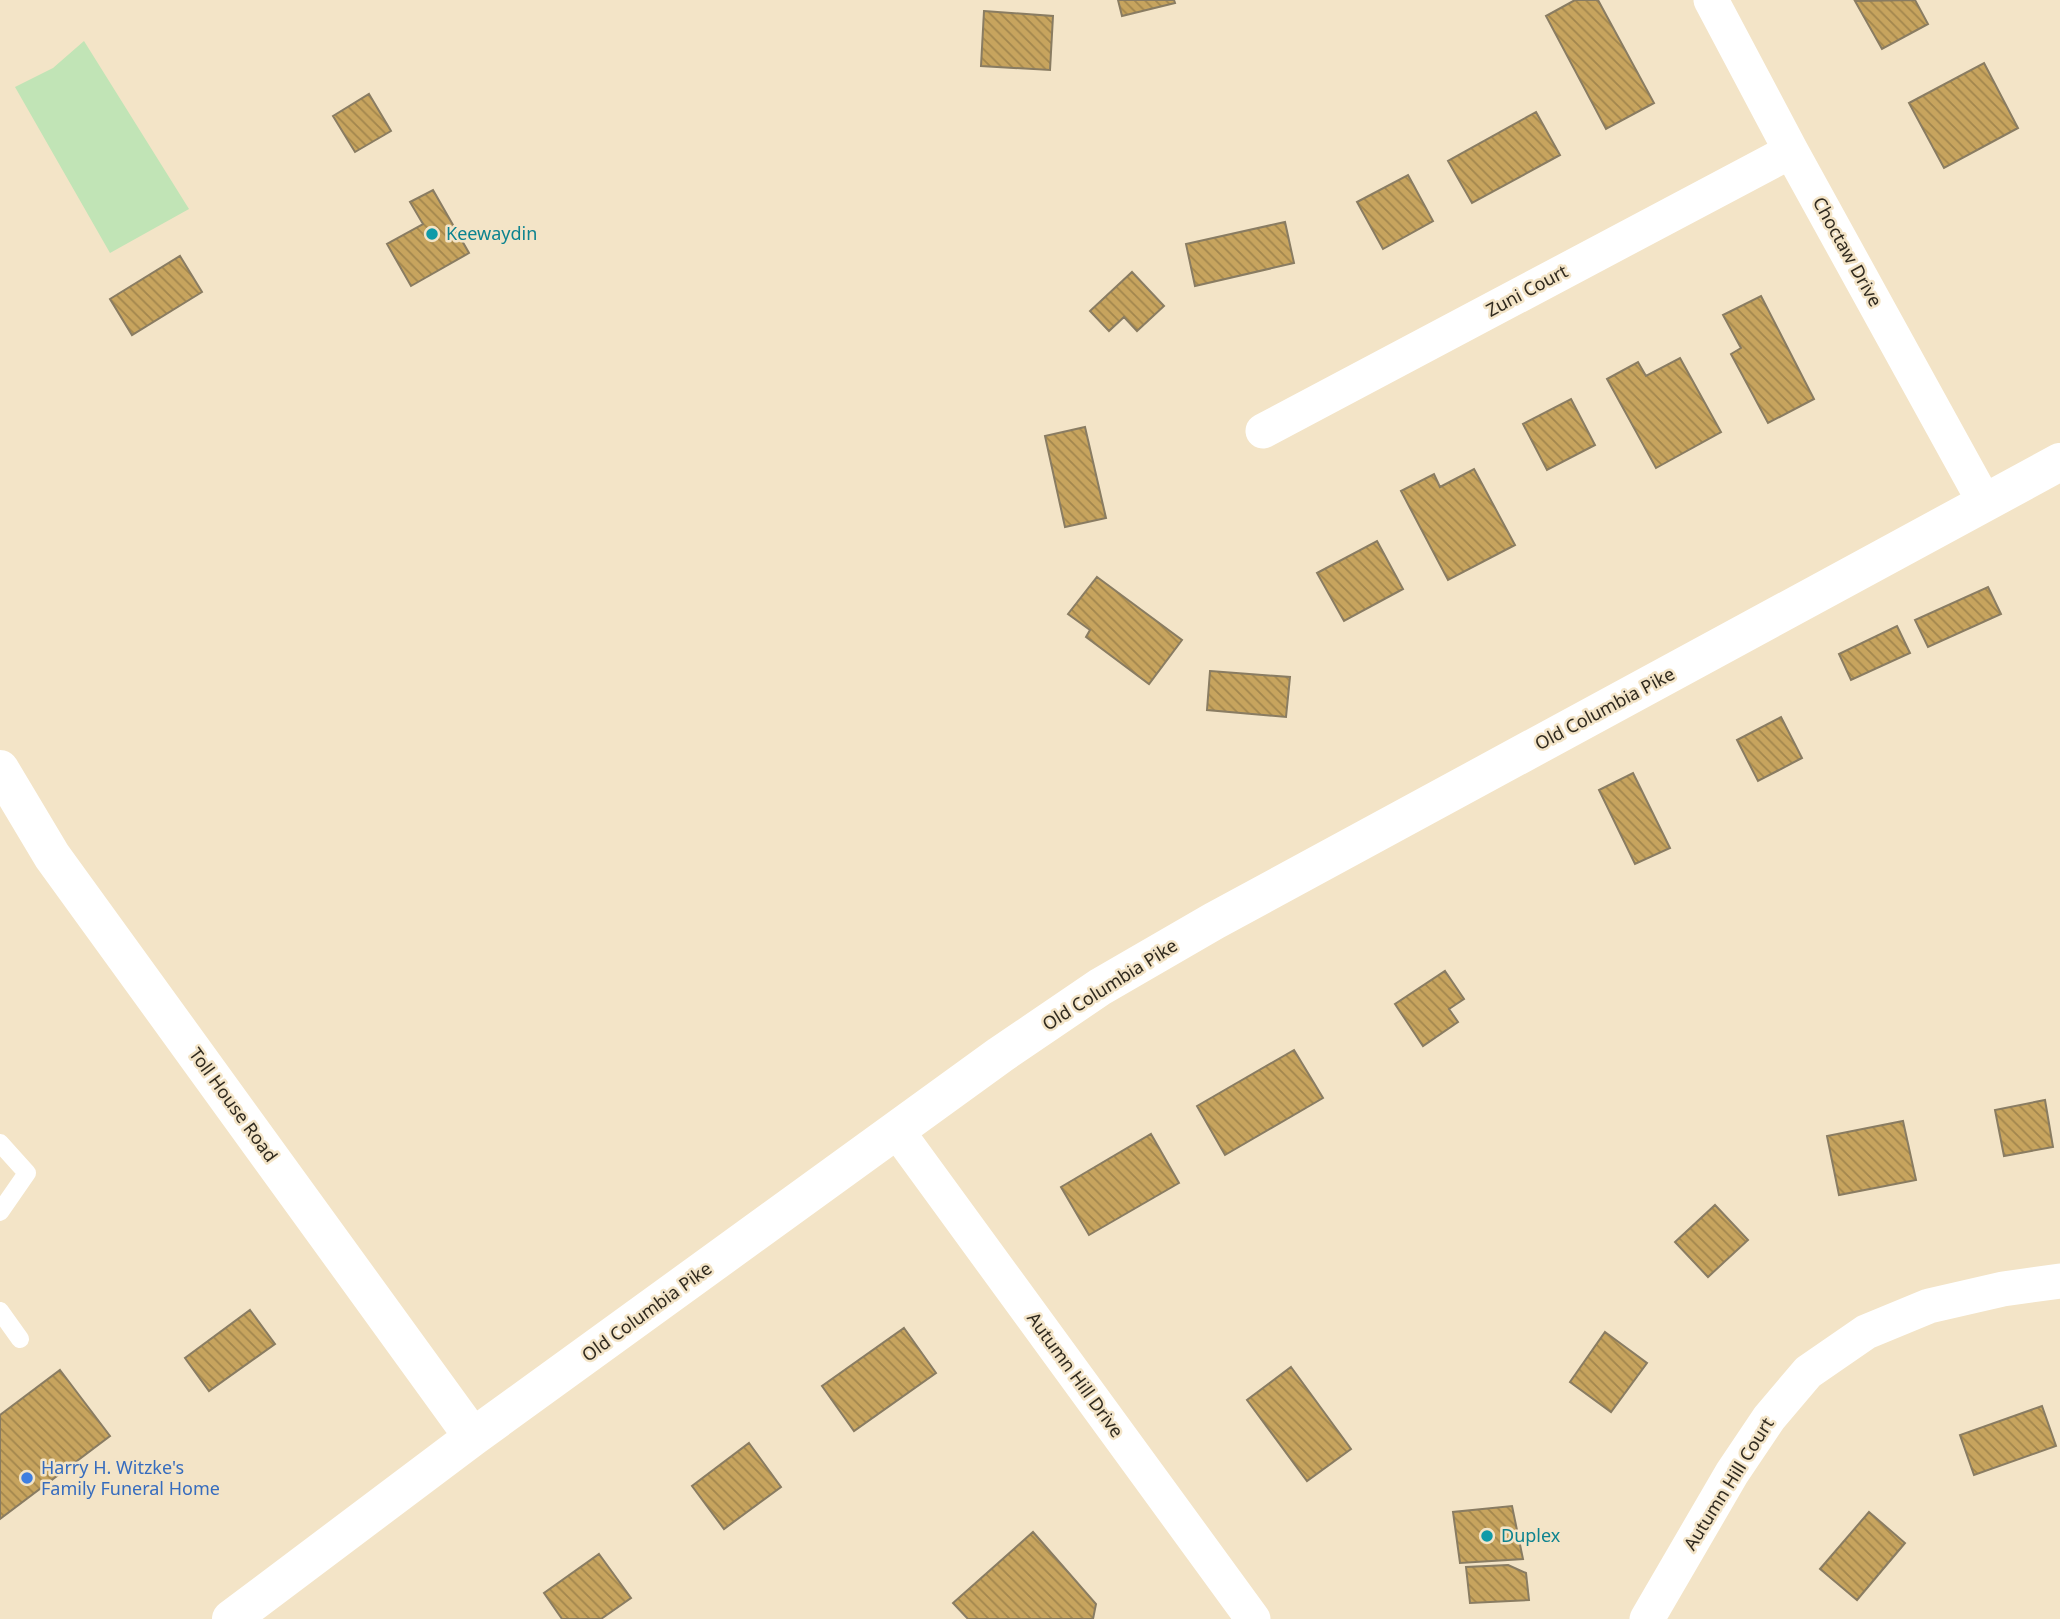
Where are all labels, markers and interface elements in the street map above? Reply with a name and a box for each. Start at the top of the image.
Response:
street label: Choctaw Drive [1808,192,1888,311]
place label: Keewaydin [446,221,537,245]
marker: Keewaydin [424,226,440,242]
street label: Zuni Court [1482,258,1572,322]
street label: Old Columbia Pike [1530,661,1679,755]
street label: Old Columbia Pike [1037,933,1182,1035]
street label: Toll House Road [184,1042,283,1166]
street label: Old Columbia Pike [577,1256,716,1366]
street label: Autumn Hill Drive [1022,1307,1129,1442]
street label: Autumn Hill Court [1678,1412,1779,1554]
place label: Harry H. Witzke's Family Funeral Home [41,1455,220,1500]
marker: Harry H. Witzke's Family Funeral Home [19,1470,35,1486]
place label: Duplex [1501,1523,1561,1547]
marker: Duplex [1479,1528,1495,1544]

